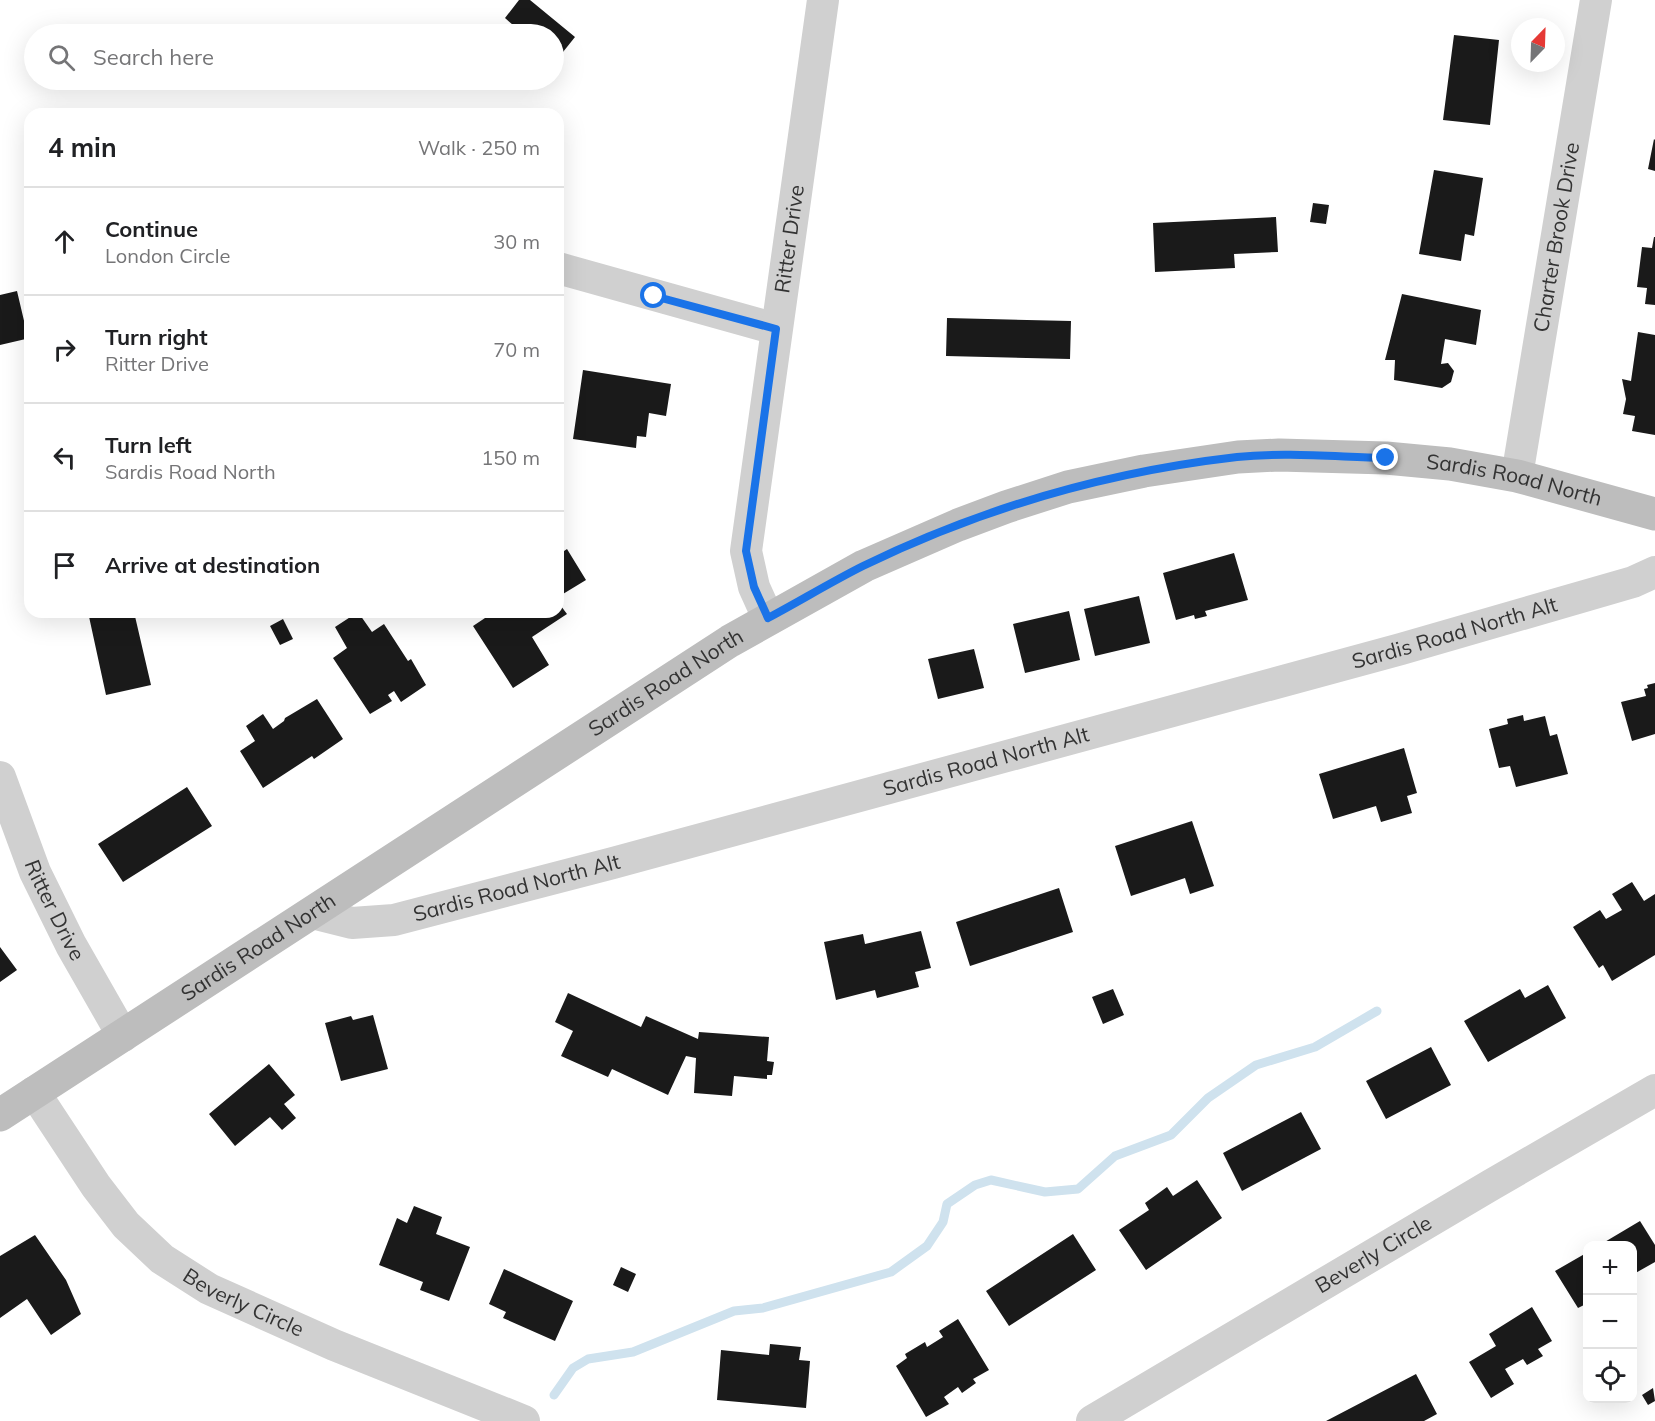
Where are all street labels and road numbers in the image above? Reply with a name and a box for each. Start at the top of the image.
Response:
street label: Charter Brook Drive [1527,140,1584,334]
street label: Ritter Drive [768,183,809,295]
street label: Sardis Road North [1425,448,1605,511]
street label: Sardis Road North Alt [1349,591,1560,674]
street label: Sardis Road North [583,622,747,741]
street label: Sardis Road North Alt [880,720,1092,801]
street label: Sardis Road North Alt [410,848,623,926]
street label: Ritter Drive [20,856,91,965]
street label: Sardis Road North [176,887,340,1006]
street label: Beverly Circle [1310,1209,1436,1298]
street label: Beverly Circle [178,1262,308,1342]

